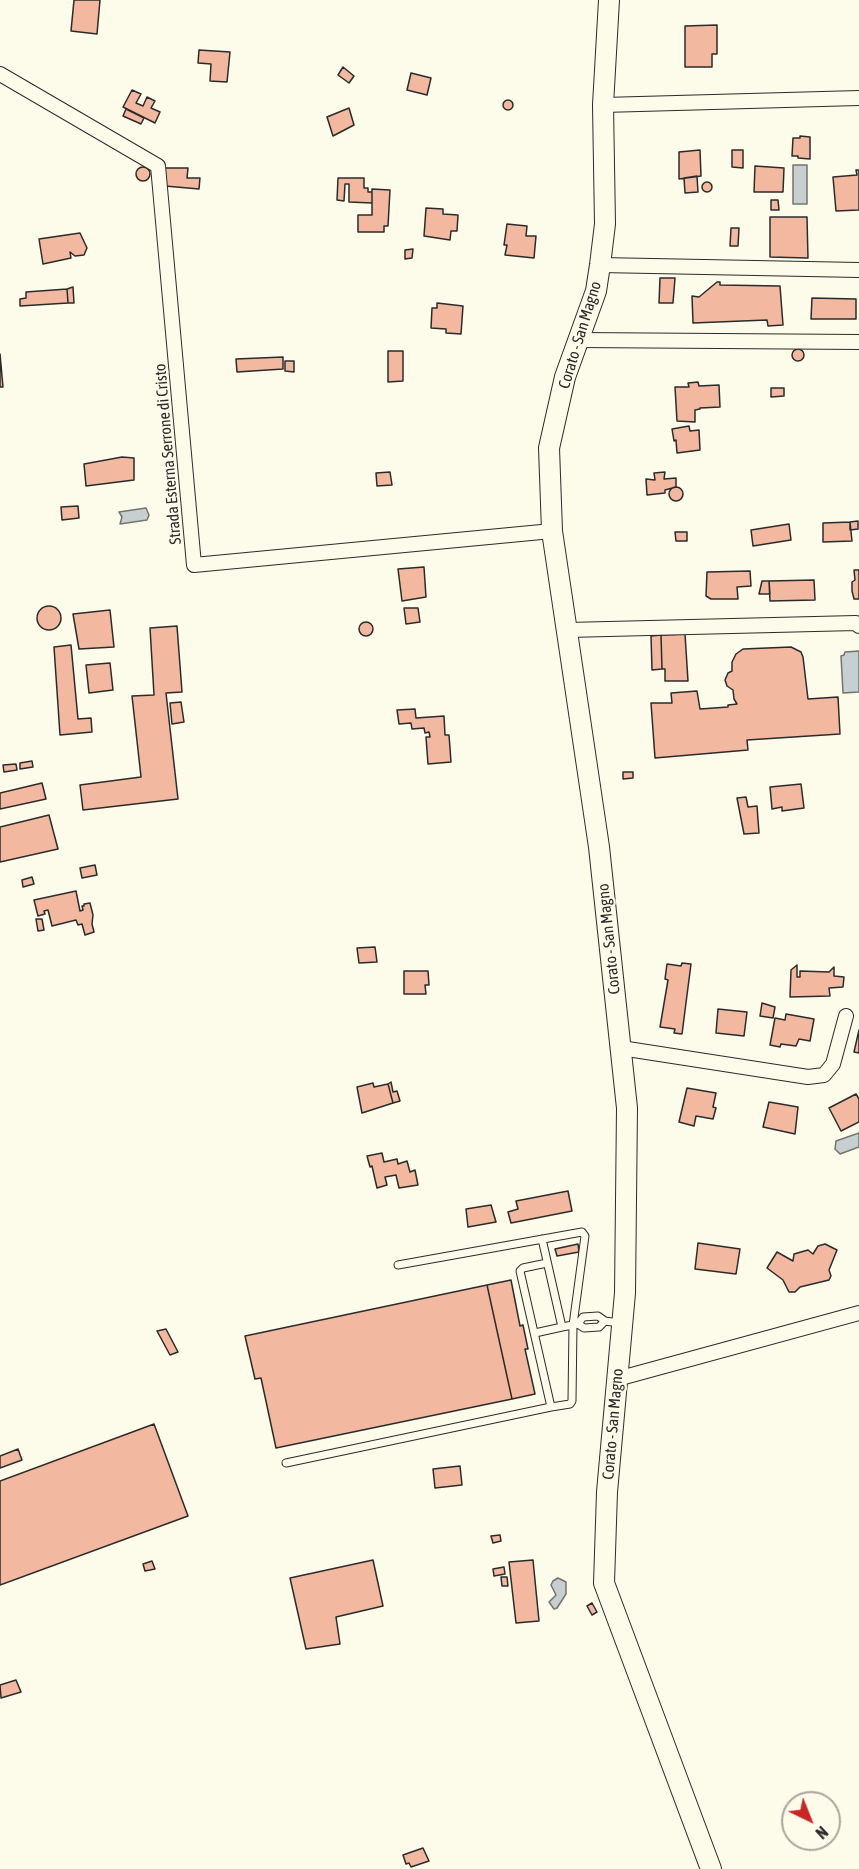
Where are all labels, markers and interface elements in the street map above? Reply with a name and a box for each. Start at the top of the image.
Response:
street label: Corato - San Magno [555,279,605,391]
street label: Strada Esterna Serrone di Cristo [151,363,185,545]
street label: Corato - San Magno [594,883,624,995]
street label: Corato - San Magno [599,1368,627,1480]
north arrow [781,1791,841,1851]
text: N [812,1823,832,1843]

